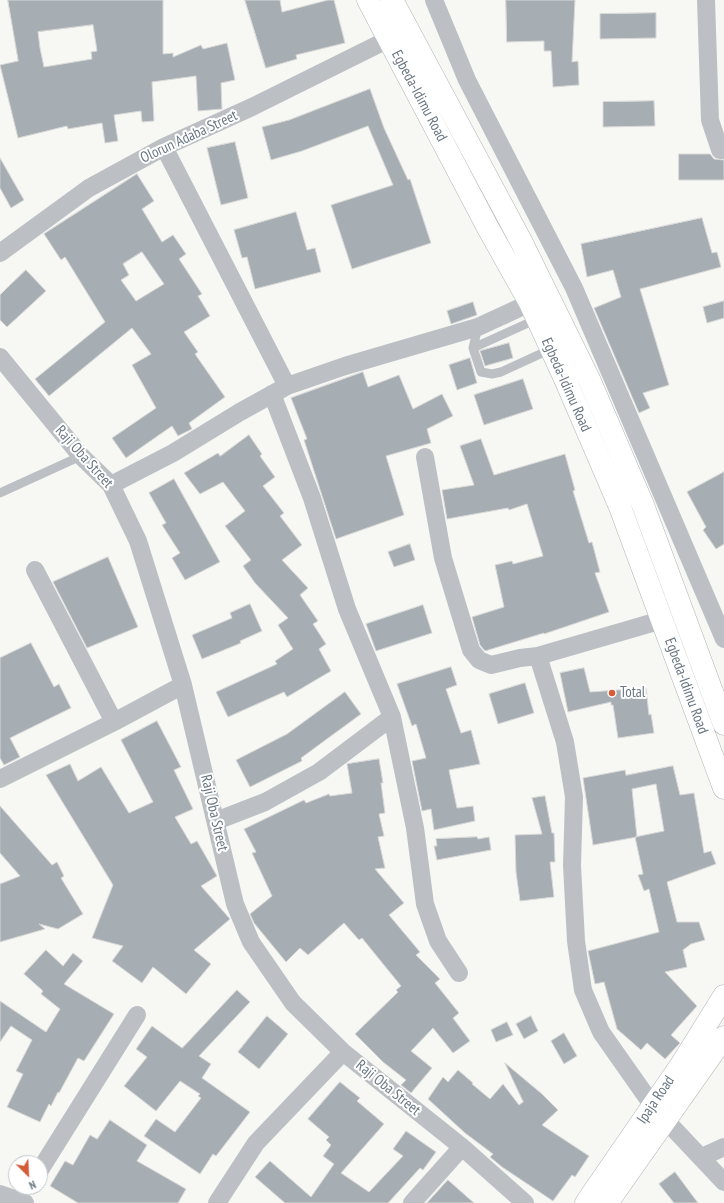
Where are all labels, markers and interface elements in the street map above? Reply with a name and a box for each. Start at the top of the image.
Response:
street label: Egbeda-Idimu Road [387,47,451,145]
street label: Olorun Adaba Street [138,107,240,167]
street label: Egbeda-Idimu Road [537,335,595,435]
street label: Raji Oba Street [51,422,117,492]
street label: Egbeda-Idimu Road [660,636,712,736]
place label: Total [620,684,645,702]
marker: Total [607,688,617,698]
street label: Raji Oba Street [196,773,232,853]
street label: Raji Oba Street [352,1057,424,1119]
street label: Ipaja Road [633,1073,679,1127]
north arrow [8,1155,48,1195]
text: N [27,1177,38,1193]

